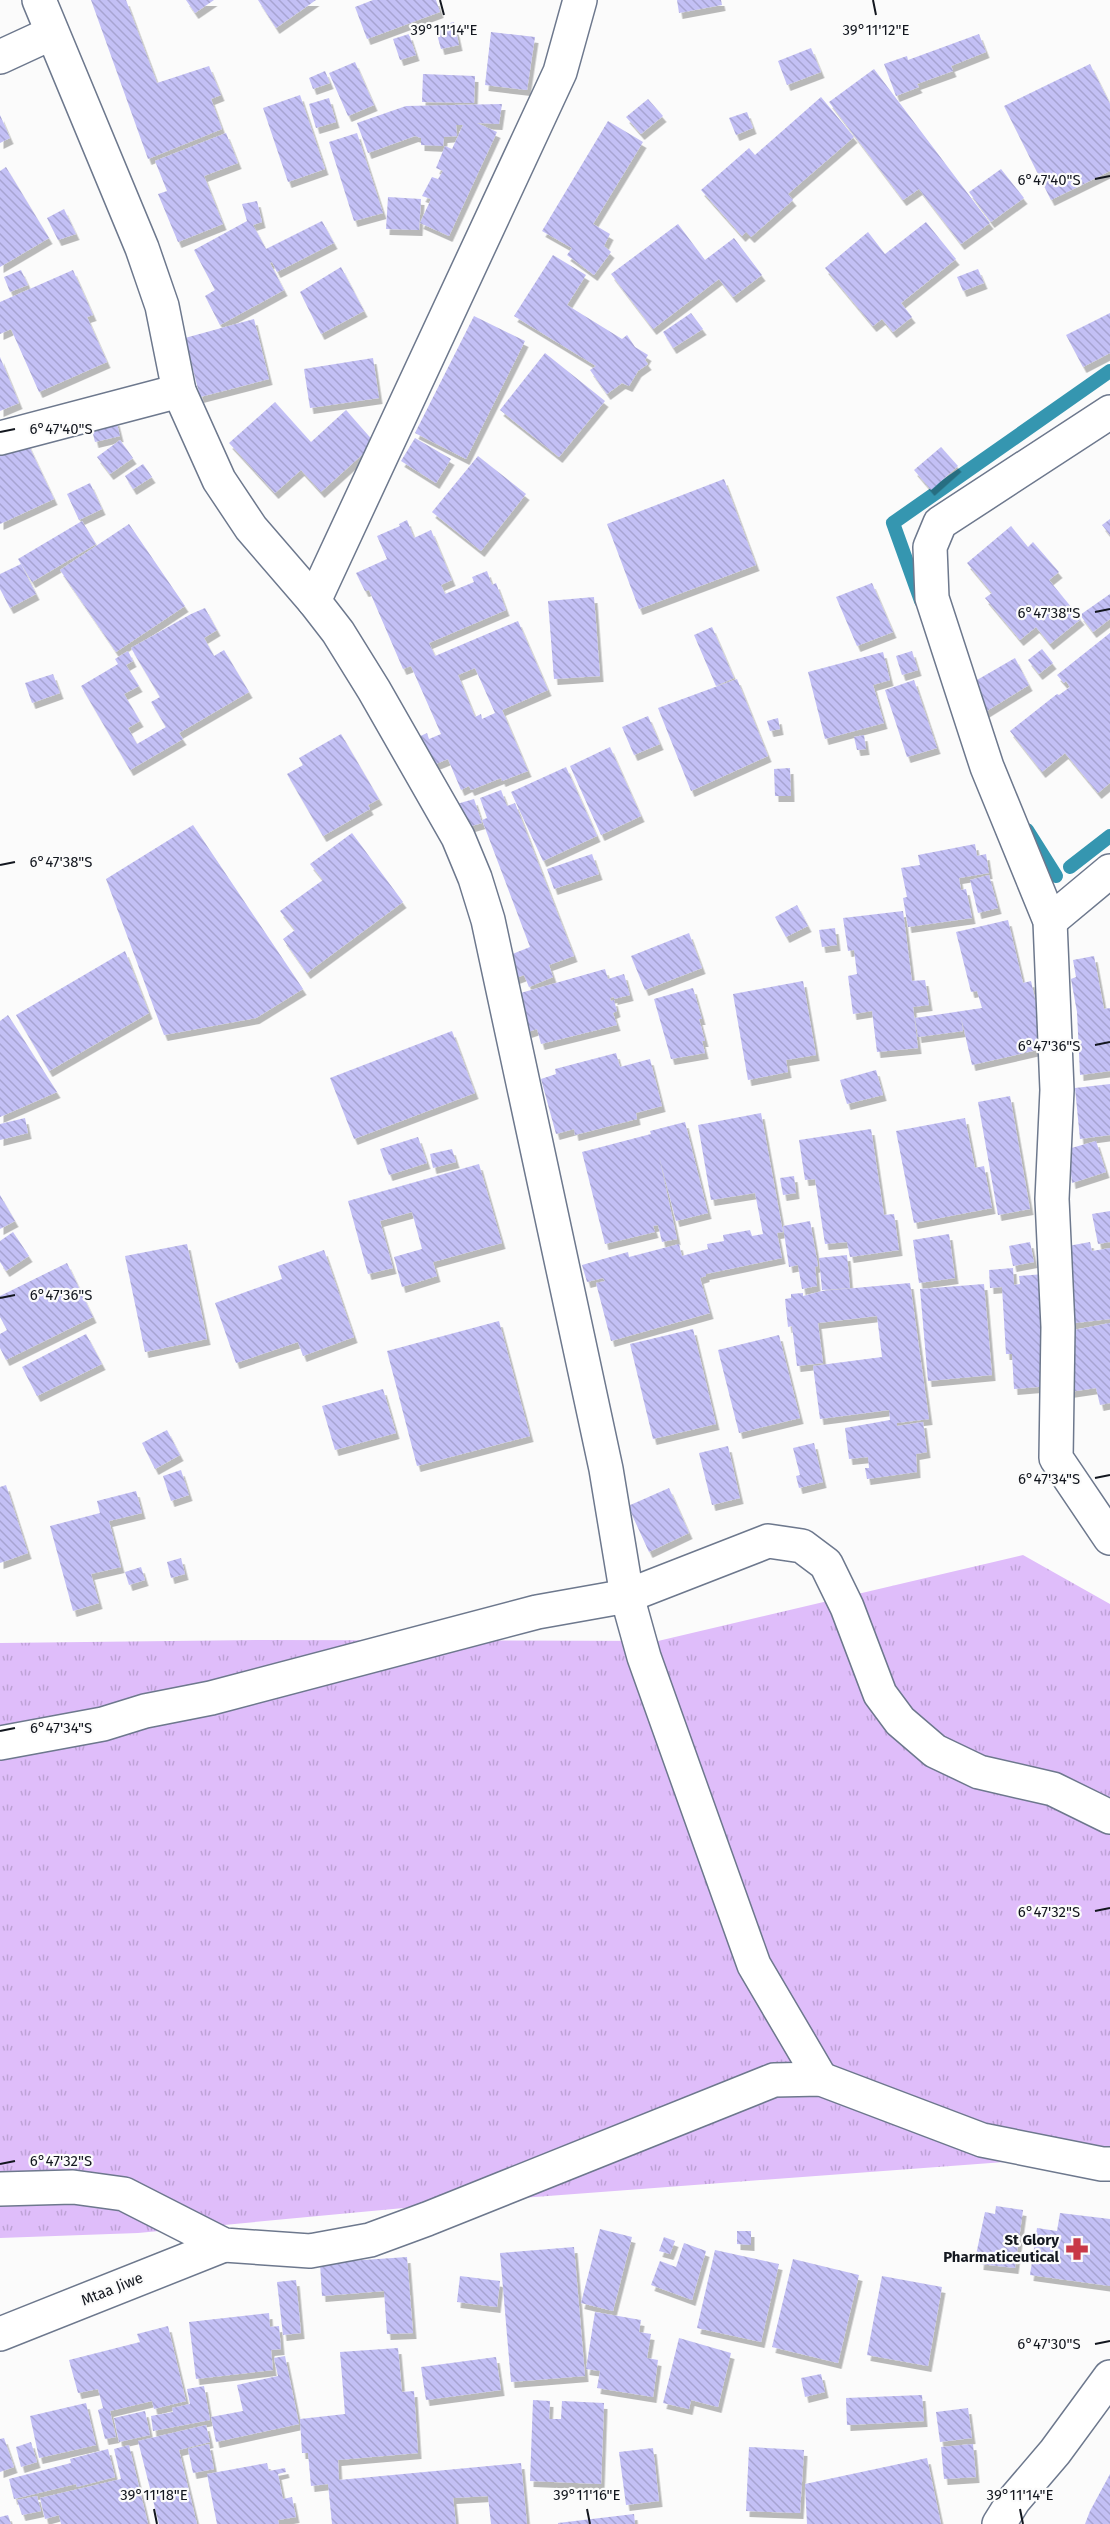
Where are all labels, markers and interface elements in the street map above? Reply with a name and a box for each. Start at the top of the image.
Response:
text: 39°11'14"E [411,21,477,39]
text: 39°11'12"E [842,21,910,39]
text: 6°47'40"S [1017,171,1081,189]
text: 6°47'40"S [29,420,93,438]
text: 6°47'38"S [1017,604,1081,622]
text: 6°47'38"S [29,853,93,871]
text: 6°47'36"S [1018,1037,1080,1055]
text: 6°47'36"S [30,1286,92,1304]
text: 6°47'34"S [1018,1470,1080,1488]
text: 6°47'34"S [30,1719,92,1737]
text: 6°47'32"S [1018,1903,1080,1921]
text: 6°47'32"S [30,2152,92,2170]
place label: St Glory Pharmaticeutical [943,2231,1060,2266]
pharmacy icon: St Glory Pharmaticeutical [1064,2236,1090,2262]
street label: Mtaa Jiwe [79,2268,145,2310]
text: 6°47'30"S [1017,2335,1081,2353]
text: 39°11'18"E [120,2486,188,2504]
text: 39°11'16"E [553,2486,621,2504]
text: 39°11'14"E [987,2486,1053,2504]

